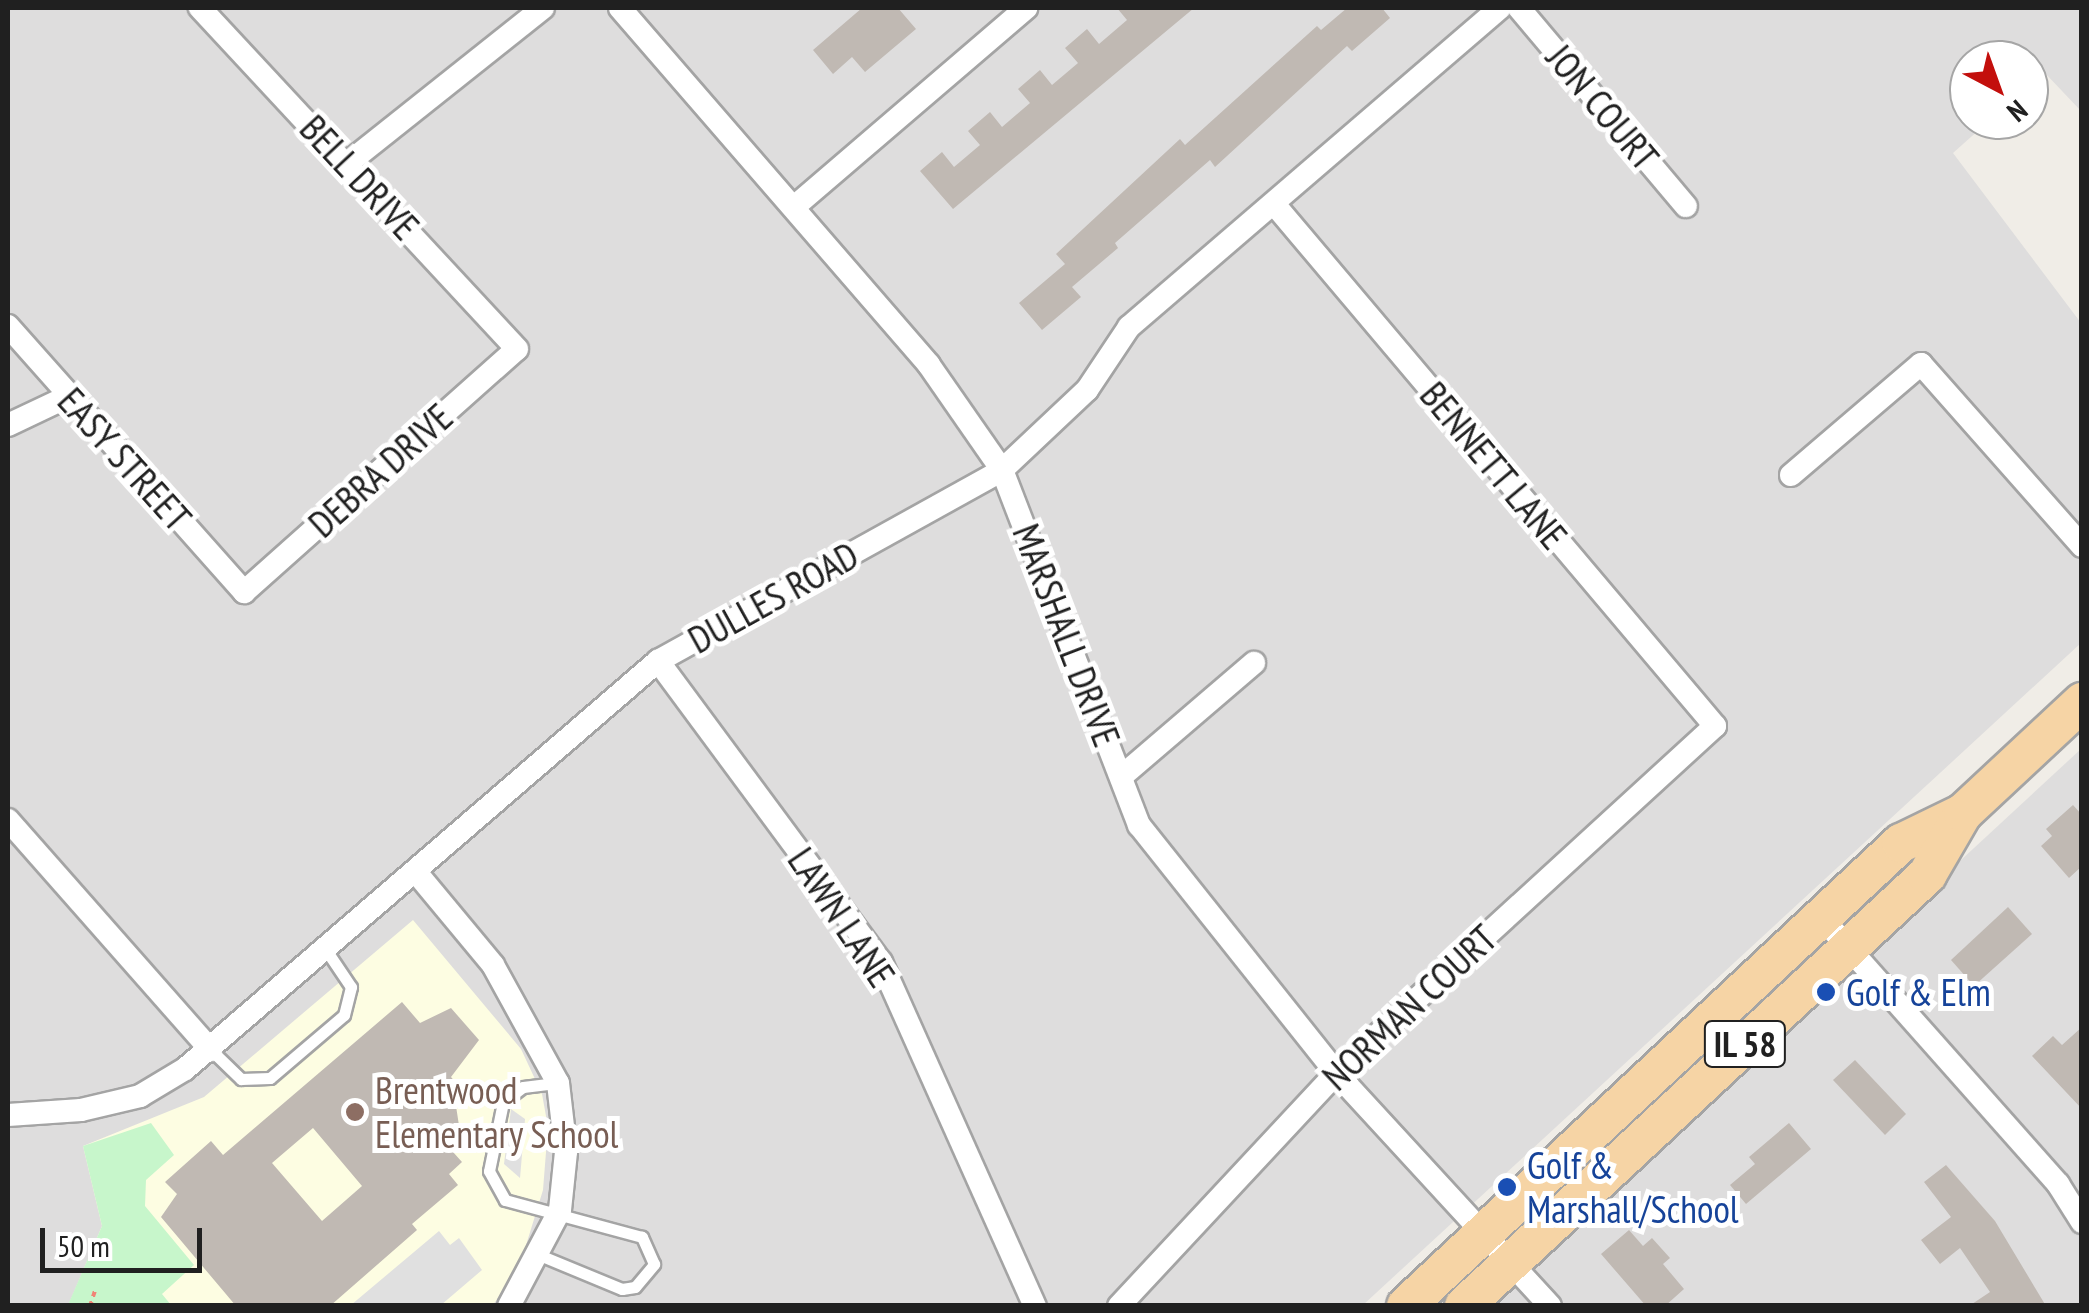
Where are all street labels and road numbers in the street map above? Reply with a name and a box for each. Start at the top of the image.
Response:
street label: JON COURT [1538,35,1668,179]
street label: BELL DRIVE [291,105,429,249]
street label: BENNETT LANE [1411,372,1577,558]
street label: EASY STREET [49,378,201,540]
street label: DEBRA DRIVE [298,393,462,547]
street label: MARSHALL DRIVE [1004,517,1130,753]
street label: DULLES ROAD [680,532,866,662]
street label: LAWN LANE [779,839,905,995]
street label: NORMAN COURT [1313,915,1505,1099]
road number: IL 58 [1702,1014,1788,1074]

